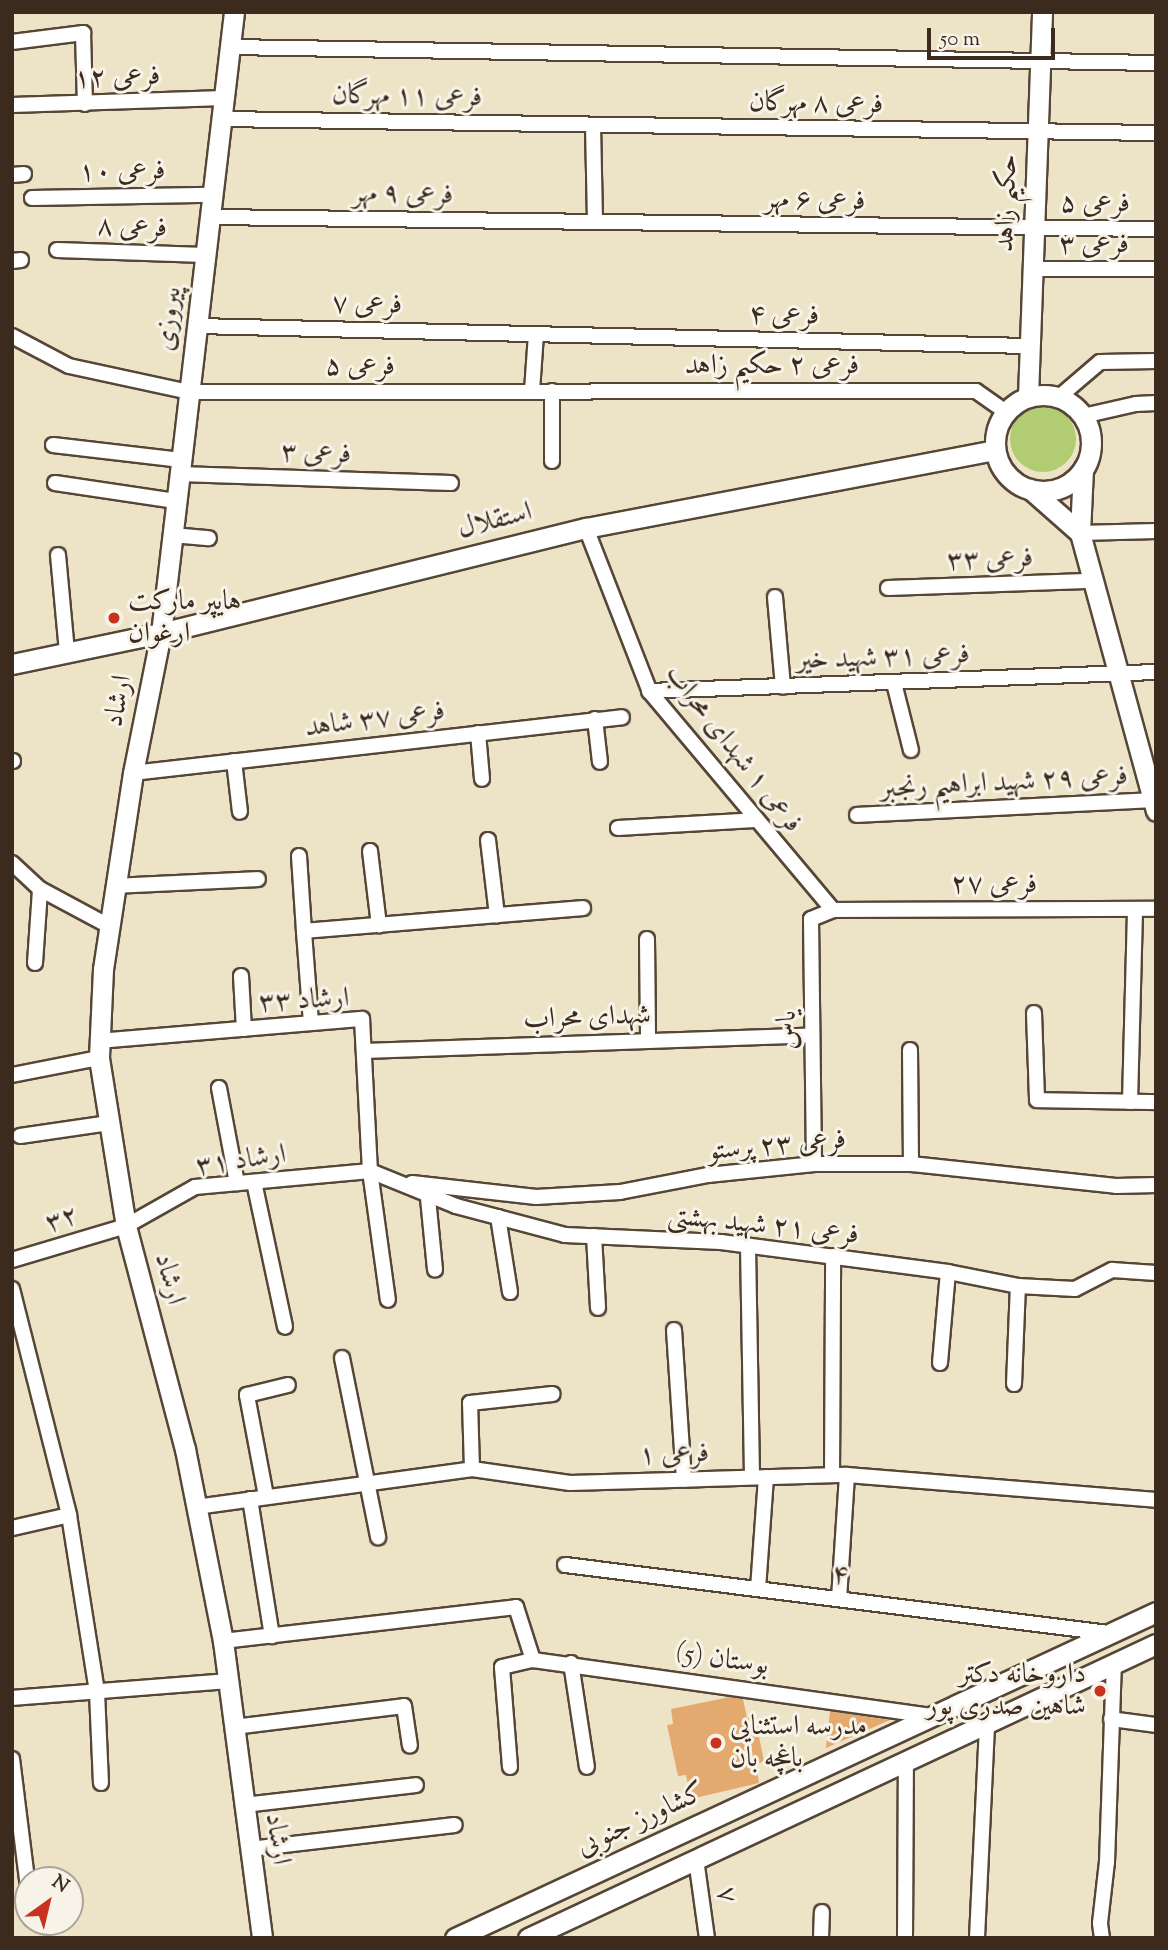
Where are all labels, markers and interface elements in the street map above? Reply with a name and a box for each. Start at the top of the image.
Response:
scale bar [930,14,1058,58]
text: 50 m [940,25,980,55]
street label: فرعی ۱۲ [73,60,161,96]
street label: فرعی ۱۱ مهرگان [331,79,483,115]
street label: فرعی ۸ مهرگان [749,86,883,122]
street label: حکیم زاهد [988,153,1026,253]
street label: فرعی ۱۰ [78,154,166,190]
street label: فرعی ۹ مهر [352,177,454,213]
street label: فرعی ۶ مهر [764,183,866,219]
street label: فرعی ۵ [1060,187,1130,221]
street label: فرعی ۸ [96,210,168,246]
street label: فرعی ۳ [1059,228,1129,262]
street label: پیروزی [148,285,190,353]
street label: فرعی ۷ [332,288,402,322]
street label: فرعی ۴ [749,299,819,333]
street label: فرعی ۲ حکیم زاهد [685,349,859,383]
street label: فرعی ۵ [325,350,395,384]
street label: فرعی ۳ [280,436,352,472]
street label: استقلال [454,496,536,546]
street label: فرعی ۳۳ [946,542,1034,578]
place label: هایپر مارکت ارغوان [128,585,241,651]
marker: هایپر مارکت ارغوان [106,610,122,626]
street label: فرعی ۳۱ شهید خیر [796,638,970,678]
street label: فرعی ۱ شهدای محراب [657,658,809,840]
street label: ارشاد [98,672,140,730]
street label: فرعی ۳۷ شاهد [303,695,447,745]
street label: فرعی ۲۹ شهید ابراهیم رنجبر [879,760,1129,806]
street label: فرعی ۲۷ [951,868,1037,902]
street label: ارشاد ۳۳ [258,982,350,1020]
street label: شهدای محراب [523,999,651,1037]
street label: یاس [771,1010,805,1050]
street label: فرعی ۲۳ پرستو [707,1123,847,1169]
street label: ارشاد ۳۱ [194,1138,288,1184]
street label: ۳۲ [41,1199,83,1241]
street label: فرعی ۲۱ شهید بهشتی [666,1199,860,1253]
street label: ارشاد [146,1249,192,1309]
street label: فرعی ۱ [638,1437,710,1473]
street label: ۴ [830,1557,850,1593]
street label: بوستان (5) [673,1637,771,1683]
place label: داروخانه دکتر شاهین صدری پور [926,1658,1086,1724]
marker: داروخانه دکتر شاهین صدری پور [1092,1683,1108,1699]
place label: مدرسه استثنایی باغچه بان [730,1710,867,1776]
marker: مدرسه استثنایی باغچه بان [708,1735,724,1751]
street label: کشاورز جنوبی [571,1776,711,1864]
street label: ارشاد [257,1811,297,1867]
north arrow [14,1866,84,1936]
text: N [46,1869,74,1900]
street label: ۷ [708,1885,744,1905]

